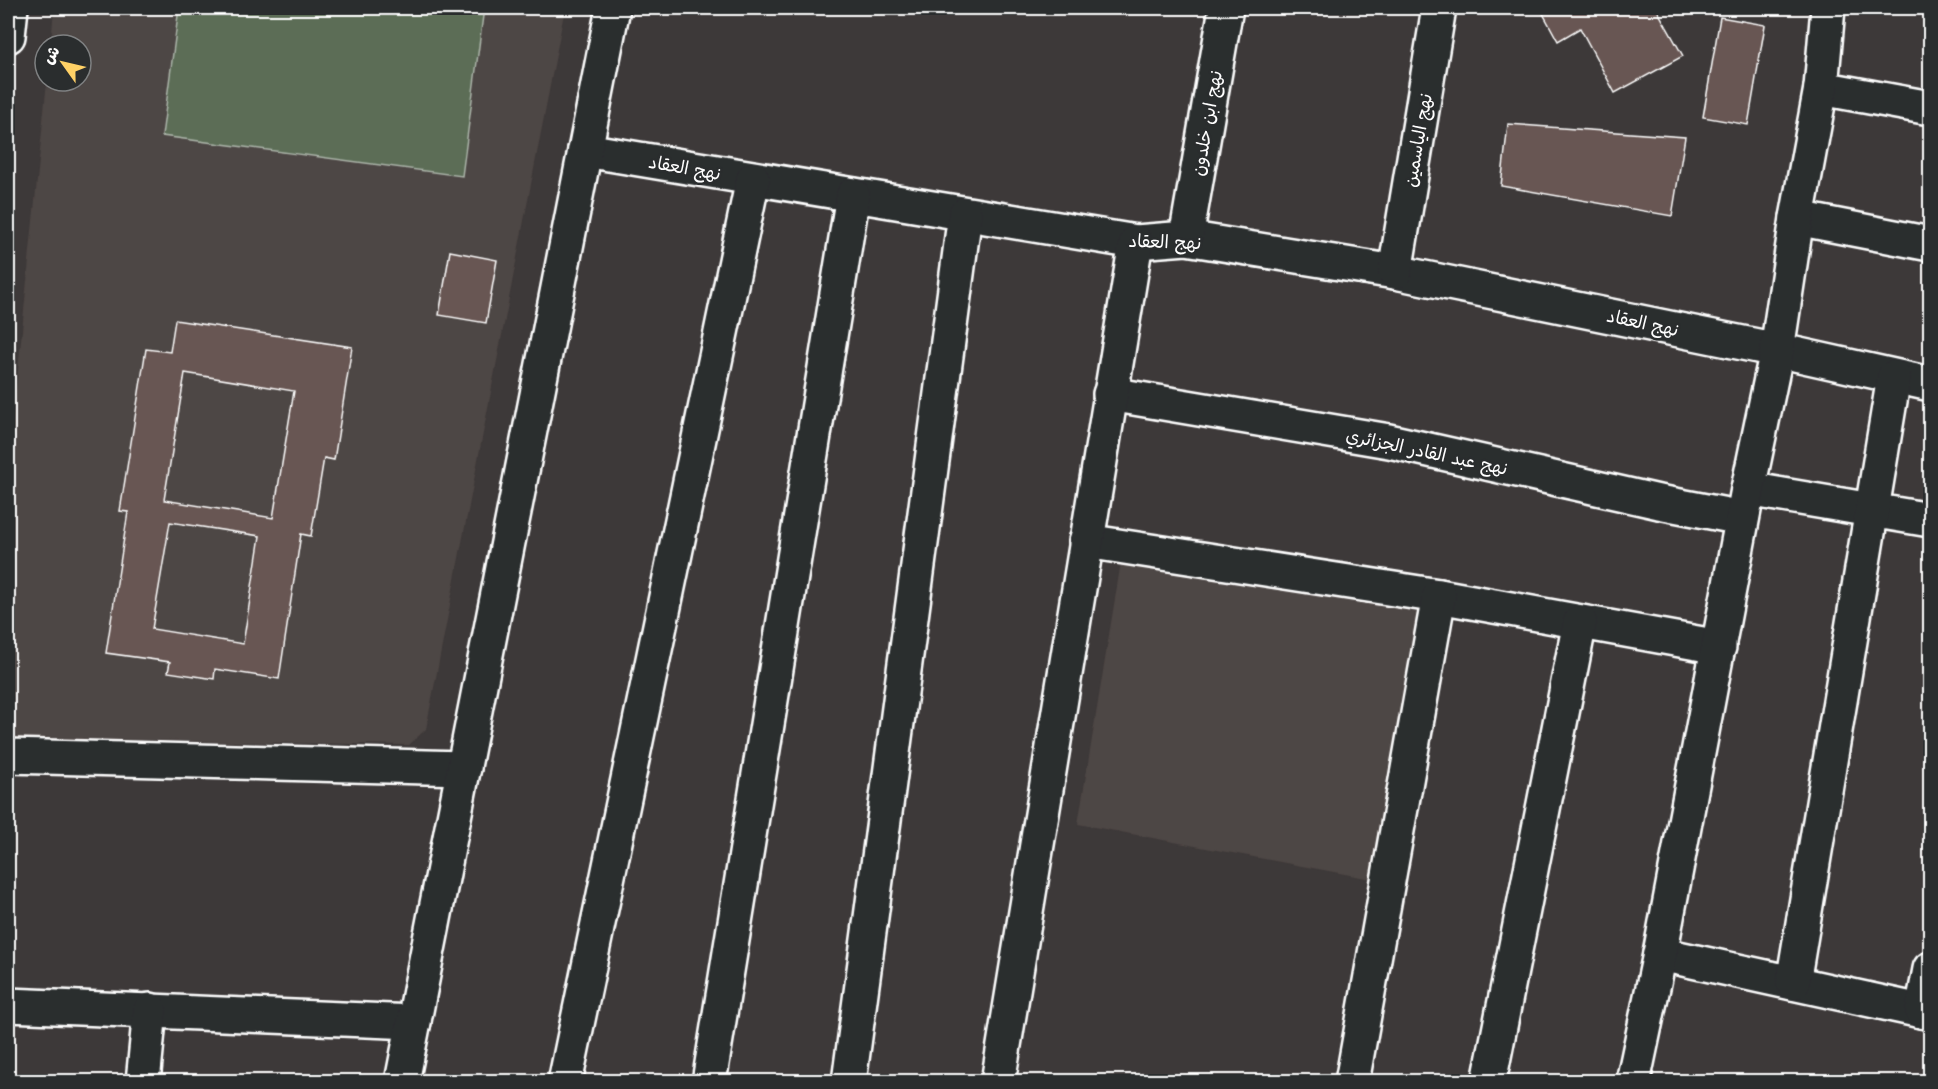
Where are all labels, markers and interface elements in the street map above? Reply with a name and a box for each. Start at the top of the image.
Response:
north arrow [33,33,93,93]
text: ش [37,41,64,68]
street label: نهج ابن خلدون [1185,68,1228,178]
street label: نهج الياسمين [1397,91,1438,189]
street label: نهج العقاد [647,149,723,186]
street label: نهج العقاد [1128,228,1202,255]
street label: نهج العقاد [1605,303,1681,342]
street label: نهج عبد القادر الجزائري [1344,422,1510,482]

